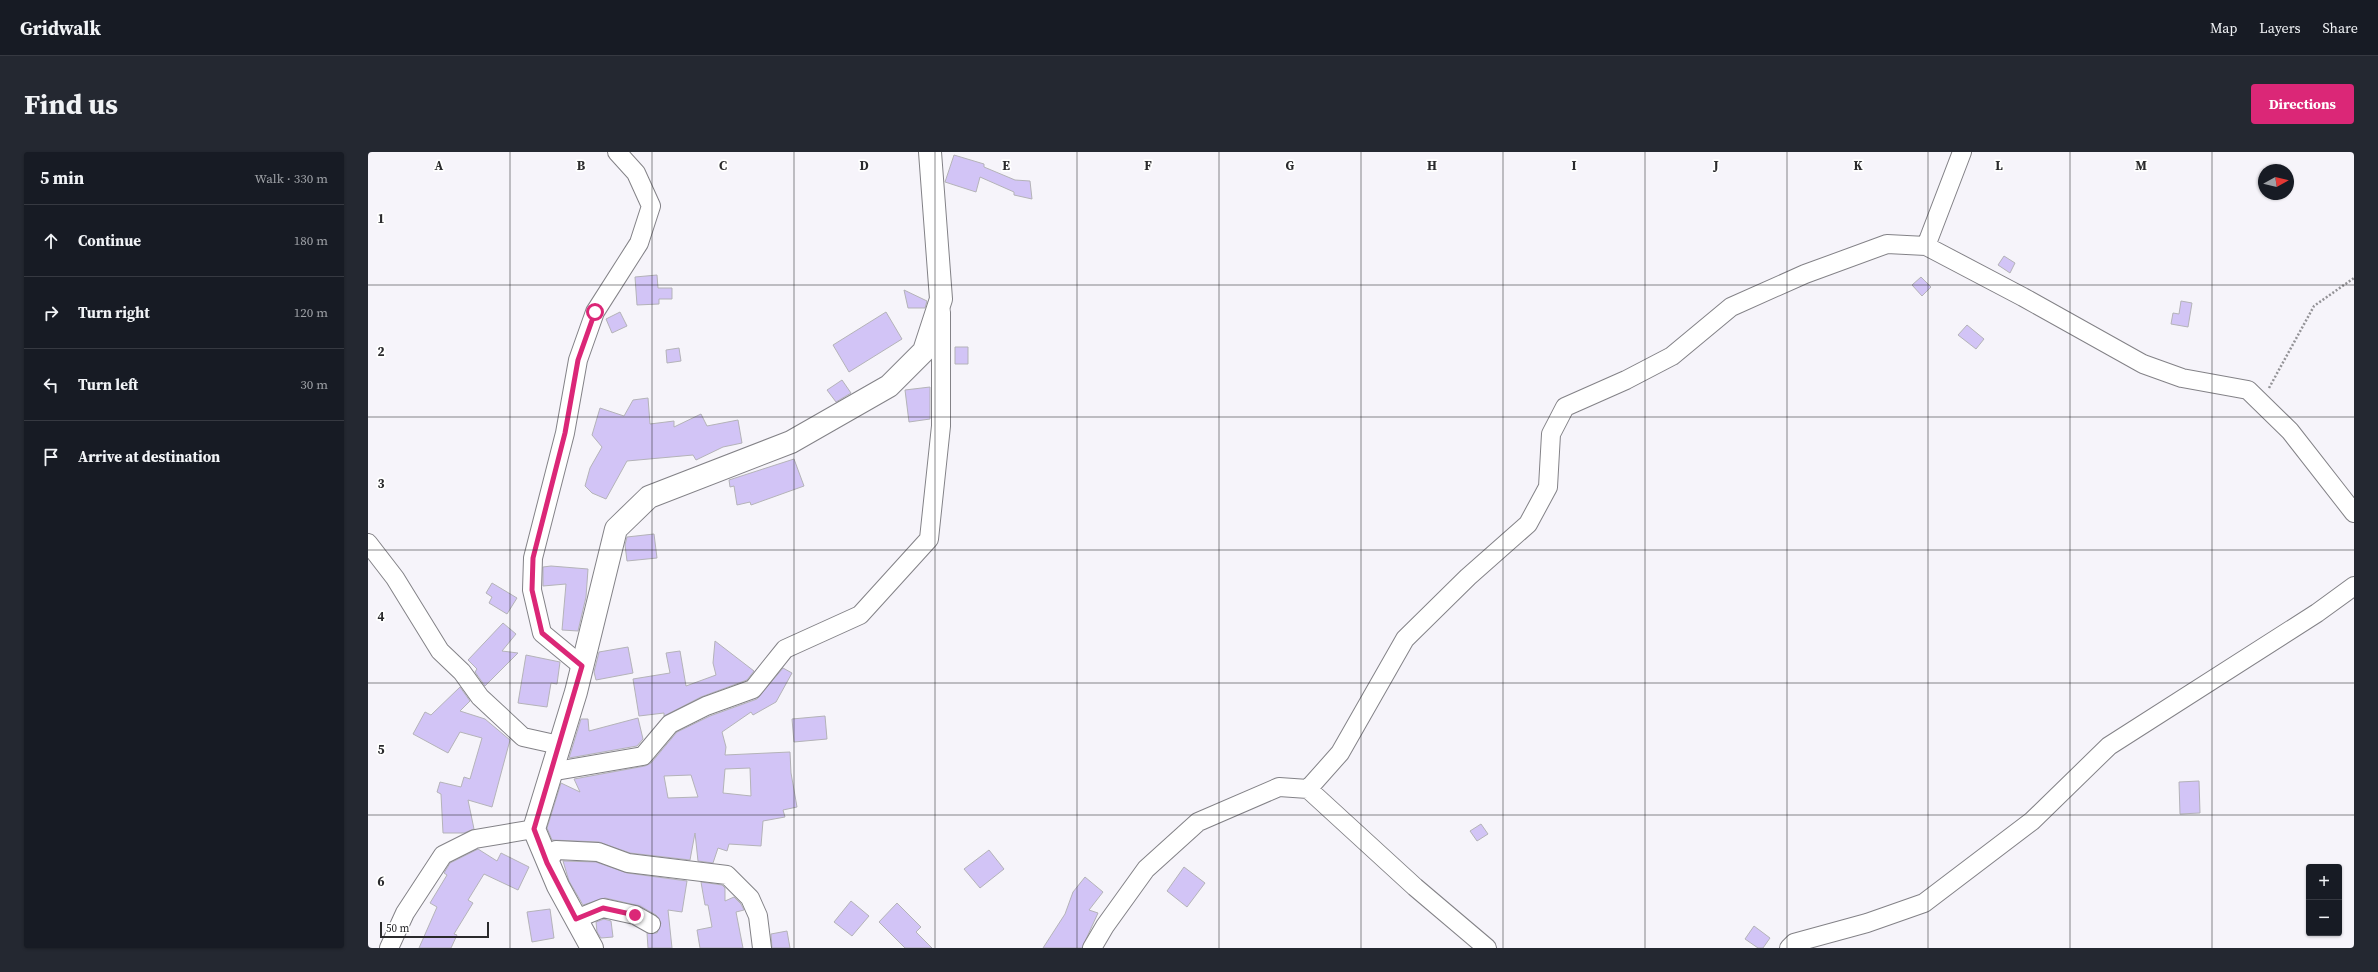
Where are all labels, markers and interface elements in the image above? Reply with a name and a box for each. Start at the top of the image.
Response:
text: Gridwalk [20,15,101,41]
text: Map [2210,18,2237,38]
text: Layers [2259,18,2301,38]
text: Share [2323,18,2358,38]
button: Directions [2251,84,2354,124]
text: Find us [24,85,118,123]
text: A [435,157,444,174]
text: B [577,157,586,174]
text: C [719,157,727,174]
text: D [859,157,869,174]
text: E [1002,157,1010,174]
text: F [1144,157,1152,174]
text: G [1286,157,1295,174]
text: H [1427,157,1437,174]
text: I [1571,157,1577,174]
text: J [1712,157,1719,174]
text: K [1853,157,1863,174]
text: L [1995,157,2003,174]
text: M [2135,157,2147,174]
north arrow [2258,164,2294,200]
text: 5 min [40,166,84,190]
text: Walk · 330 m [255,170,328,187]
text: 1 [377,210,385,227]
icon: ahead [40,230,62,252]
text: Continue [78,230,141,251]
text: 180 m [294,232,328,249]
icon: right [40,302,62,324]
text: Turn right [78,302,150,323]
route start [586,303,604,321]
text: 120 m [294,304,328,321]
text: 2 [377,343,385,360]
icon: left [40,374,62,396]
text: Turn left [78,374,138,395]
text: 30 m [300,376,328,393]
icon: arrive [40,446,62,468]
text: Arrive at destination [78,446,220,467]
text: 3 [377,475,385,492]
text: 4 [377,608,385,625]
text: 5 [377,741,385,758]
map controls [2306,864,2342,936]
button: + [2306,864,2342,900]
text: 6 [377,873,385,890]
button: − [2306,900,2342,936]
route end [626,906,644,924]
scale bar [380,920,489,939]
text: 50 m [386,921,409,936]

